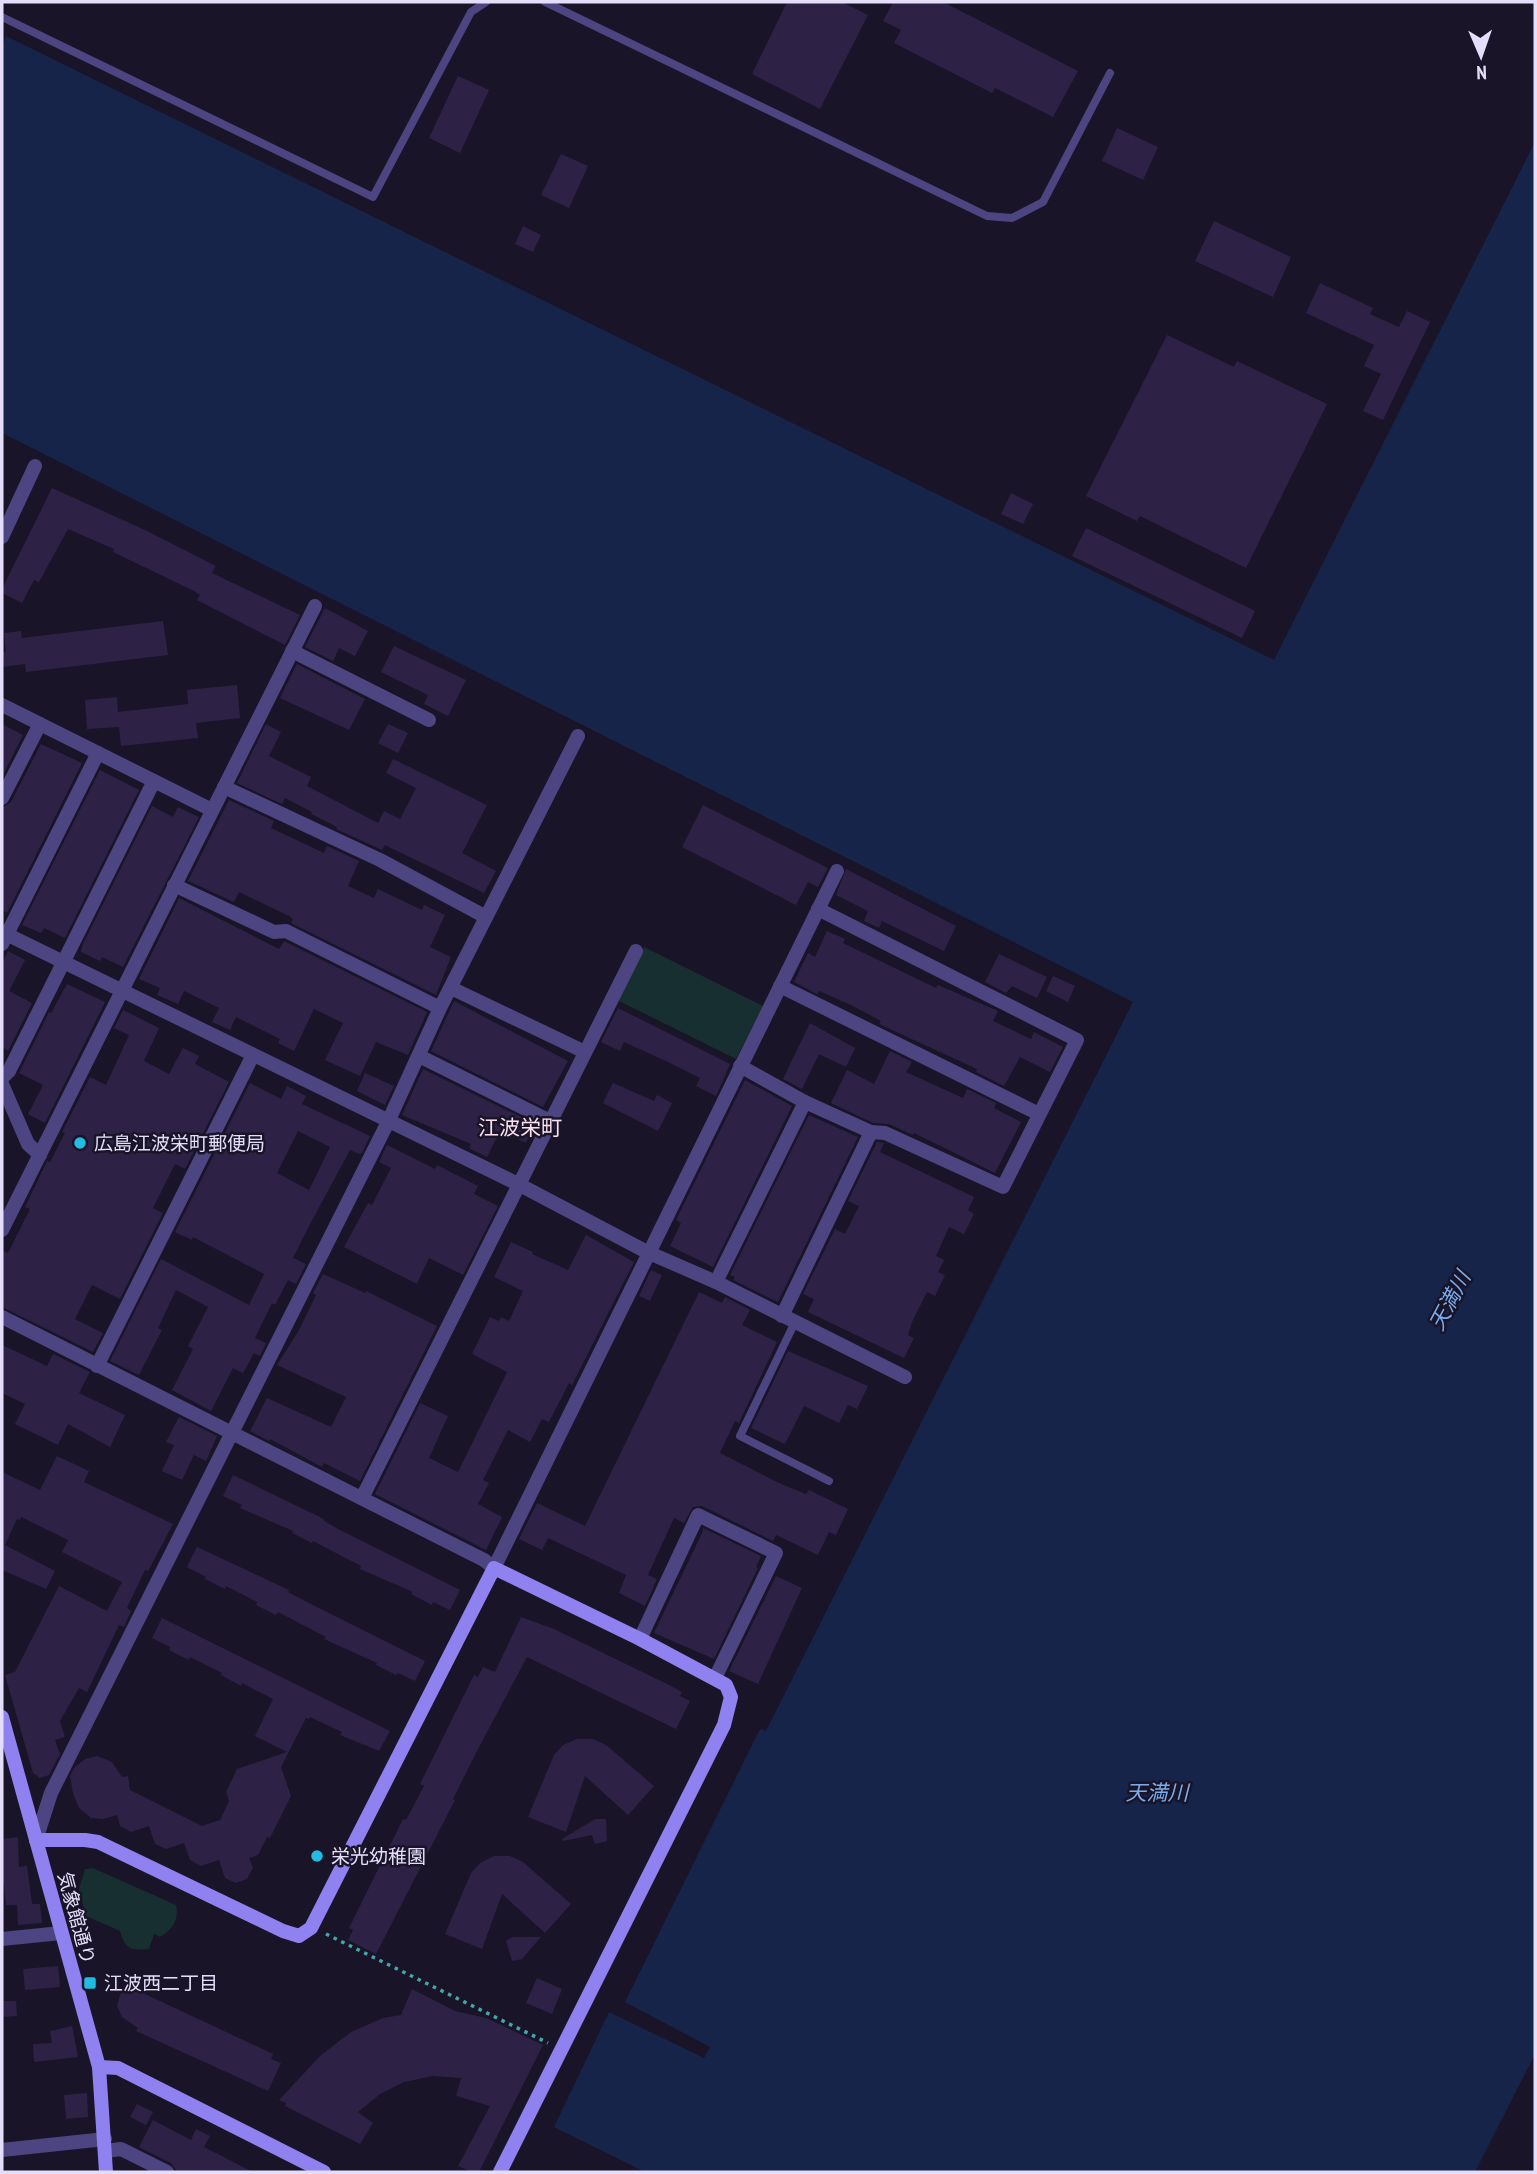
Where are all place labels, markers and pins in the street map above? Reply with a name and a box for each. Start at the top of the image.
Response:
place label: 広島江波栄町郵便局 [94,1131,265,1155]
marker: 広島江波栄町郵便局 [72,1135,88,1151]
place label: 栄光幼稚園 [331,1844,426,1868]
marker: 栄光幼稚園 [309,1848,325,1864]
place label: 江波西二丁目 [104,1971,218,1995]
marker: 江波西二丁目 [82,1975,98,1991]

